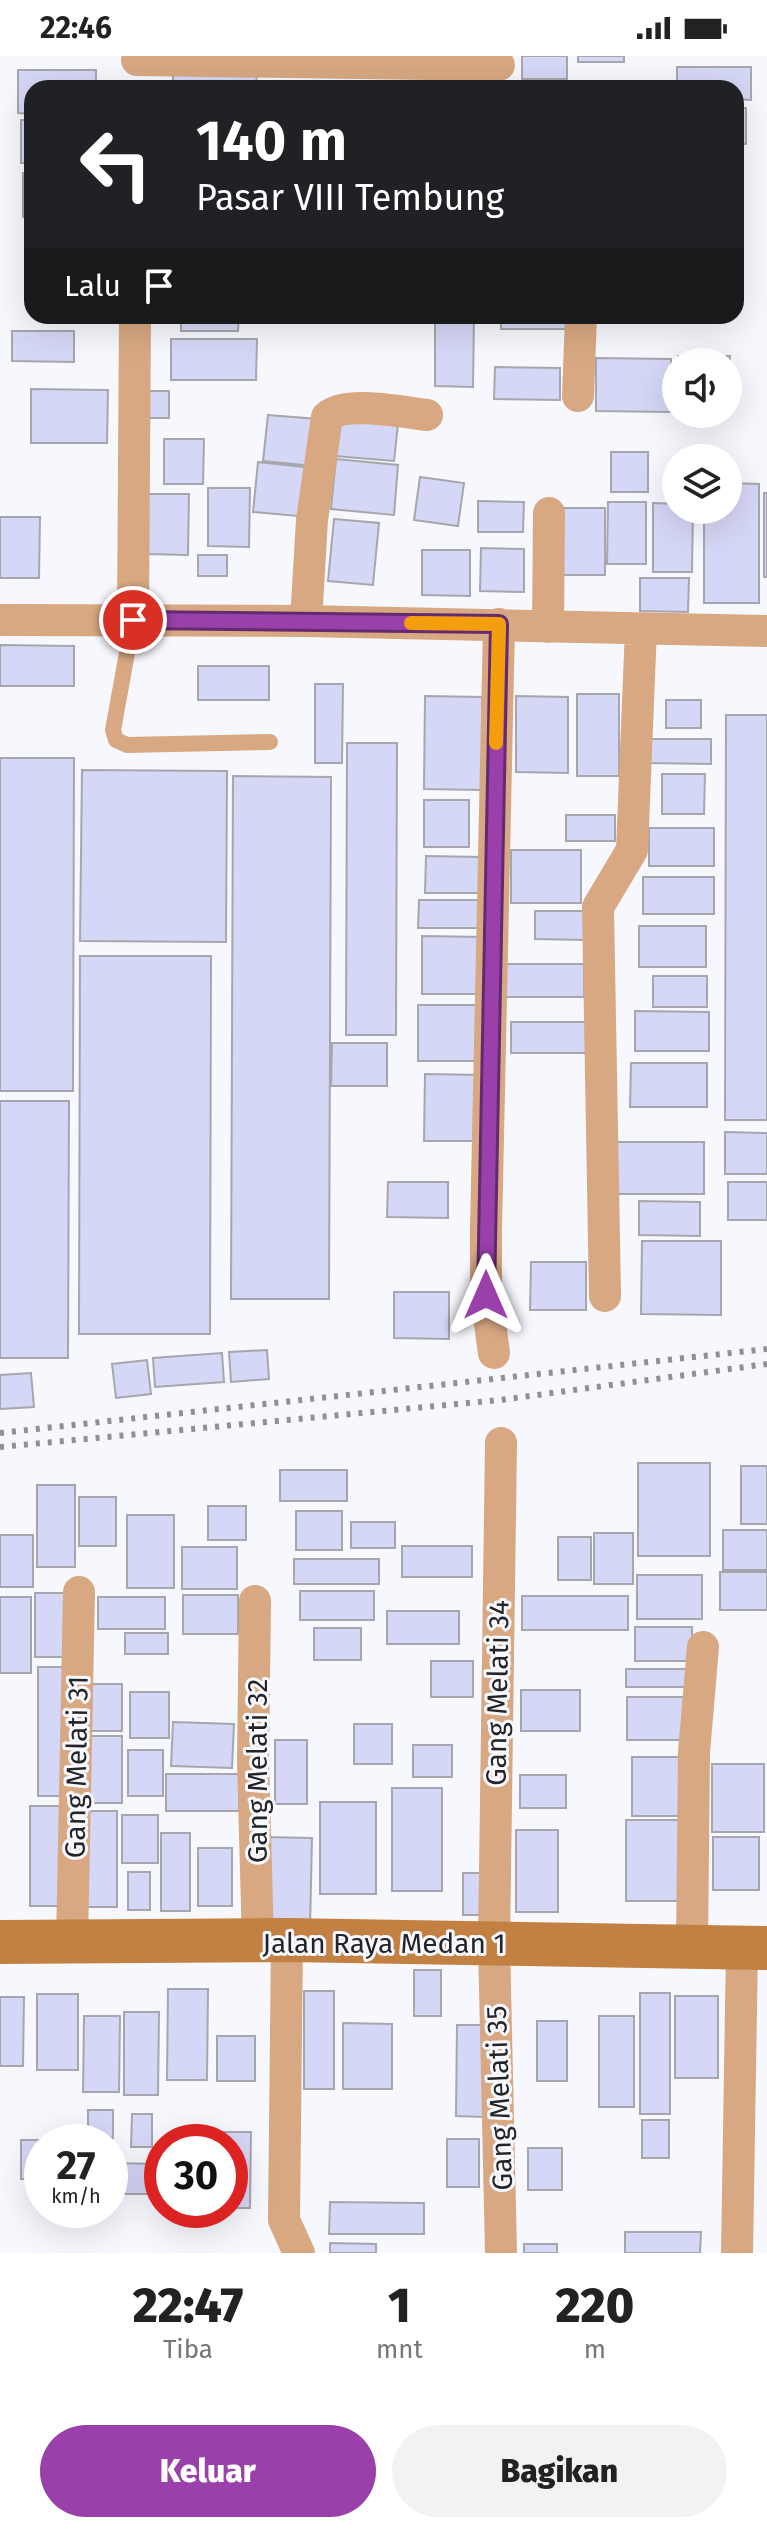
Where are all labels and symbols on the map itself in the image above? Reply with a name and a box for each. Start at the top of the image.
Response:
pin [99,586,167,654]
position arrow [444,1253,528,1337]
street label: Gang Melati 34 [479,1600,516,1786]
street label: Gang Melati 31 [58,1676,95,1859]
street label: Gang Melati 32 [241,1679,274,1863]
street label: Jalan Raya Medan 1 [262,1927,506,1960]
street label: Gang Melati 35 [480,2005,519,2191]
speed limit sign: 30 [144,2124,248,2228]

